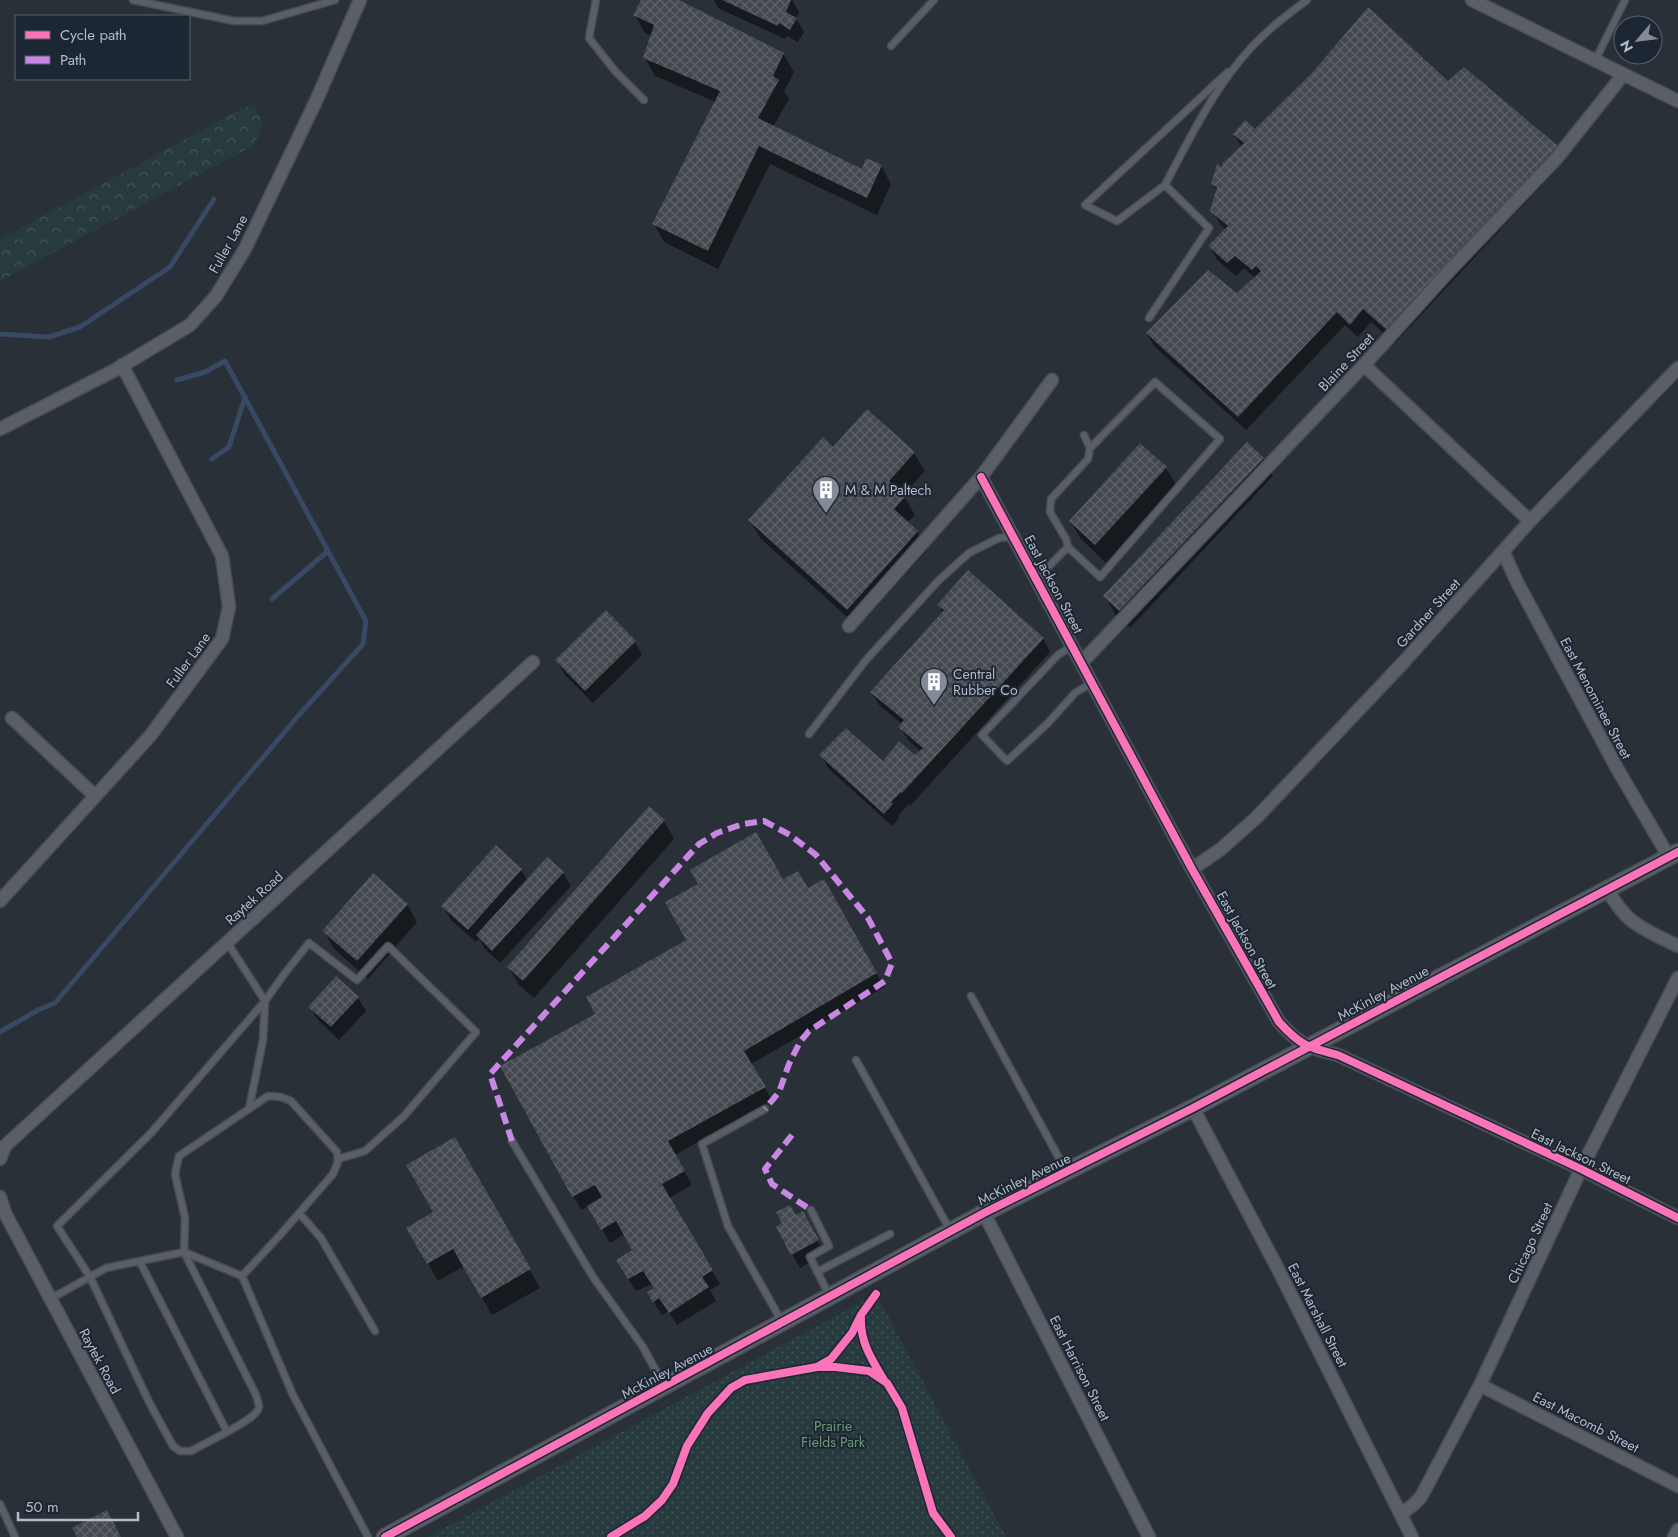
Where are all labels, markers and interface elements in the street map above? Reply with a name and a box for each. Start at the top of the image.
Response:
legend [15,15,190,80]
north arrow [1613,15,1663,65]
text: Cycle path [60,24,127,46]
text: N [1615,36,1638,56]
text: Path [60,49,86,71]
street label: Fuller Lane [204,211,252,277]
street label: Blaine Street [1314,328,1379,396]
building icon: M & M Paltech [811,475,841,514]
place label: M & M Paltech [845,480,932,500]
street label: East Jackson Street [1020,531,1089,637]
street label: Gardner Street [1391,573,1465,652]
street label: Fuller Lane [161,628,215,692]
street label: East Menominee Street [1555,634,1637,763]
place label: Central Rubber Co [953,664,1018,700]
building icon: Central Rubber Co [919,667,949,706]
street label: Raytek Road [221,867,287,929]
street label: East Jackson Street [1212,888,1282,993]
street label: McKinley Avenue [1334,960,1432,1026]
street label: East Jackson Street [1528,1123,1635,1189]
street label: McKinley Avenue [974,1148,1074,1210]
street label: Chicago Street [1503,1199,1558,1287]
street label: East Marshall Street [1283,1260,1353,1371]
street label: East Harrison Street [1045,1312,1115,1425]
street label: Raytek Road [74,1325,126,1397]
street label: McKinley Avenue [618,1338,716,1404]
street label: East Macomb Street [1530,1387,1643,1458]
park label: Prairie Fields Park [801,1416,866,1452]
scale bar [18,1490,138,1522]
text: 50 m [25,1496,59,1518]

